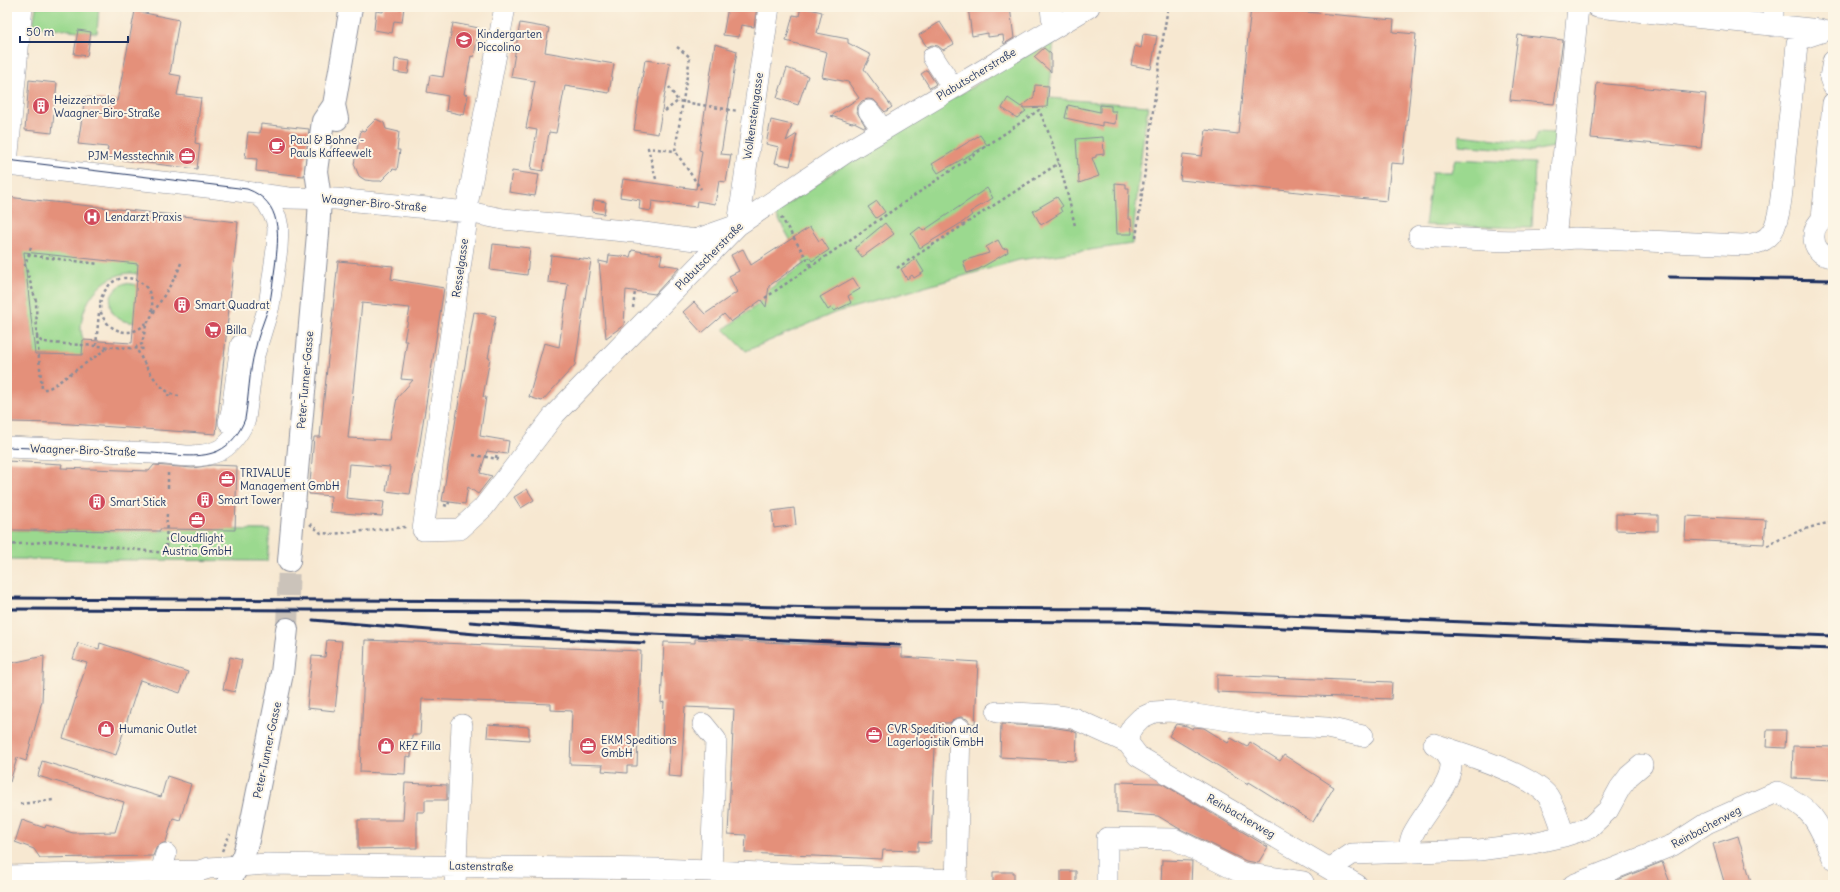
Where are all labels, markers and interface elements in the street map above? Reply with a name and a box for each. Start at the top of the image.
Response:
scale bar [20,18,128,44]
text: 50 m [26,24,55,39]
place label: Kindergarten Piccolino [477,27,542,54]
school or university icon: Kindergarten Piccolino [454,30,474,50]
street label: Plabutscherstraße [934,45,1018,103]
street label: Wolkensteingasse [740,71,766,160]
place label: Heizzentrale Waagner-Biro-Straße [54,93,160,120]
building icon: Heizzentrale Waagner-Biro-Straße [31,96,51,116]
place label: Paul & Bohne - Pauls Kaffeewelt [290,133,372,160]
cafe icon: Paul & Bohne - Pauls Kaffeewelt [267,136,287,156]
office icon: PJM-Messtechnik [177,146,197,166]
place label: PJM-Messtechnik [88,149,174,163]
street label: Waagner-Biro-Straße [321,191,427,215]
hospital icon: Lendarzt Praxis [82,207,102,227]
place label: Lendarzt Praxis [105,210,182,224]
street label: Plabutscherstraße [672,219,746,293]
street label: Resselgasse [449,238,471,298]
building icon: Smart Quadrat [172,295,192,315]
place label: Smart Quadrat [195,298,270,312]
supermarket icon: Billa [203,320,223,340]
place label: Billa [226,323,247,337]
street label: Peter-Tunner-Gasse [294,330,316,430]
street label: Waagner-Biro-Straße [30,441,136,459]
place label: TRIVALUE Management GmbH [240,466,340,493]
office icon: TRIVALUE Management GmbH [217,469,237,489]
building icon: Smart Tower [195,490,215,510]
building icon: Smart Stick [87,492,107,512]
place label: Smart Tower [218,493,282,507]
place label: Smart Stick [110,495,167,509]
office icon: Cloudflight Austria GmbH [187,510,207,530]
place label: Cloudflight Austria GmbH [162,531,232,558]
street label: Peter-Tunner-Gasse [250,700,284,800]
shop icon: Humanic Outlet [96,719,116,739]
place label: Humanic Outlet [119,722,197,736]
place label: CVR Spedition und Lagerlogistik GmbH [887,722,984,749]
office icon: CVR Spedition und Lagerlogistik GmbH [864,725,884,745]
place label: EKM Speditions GmbH [601,733,677,760]
shop icon: KFZ Filla [376,736,396,756]
office icon: EKM Speditions GmbH [578,736,598,756]
place label: KFZ Filla [399,739,441,753]
street label: Reinbacherweg [1204,791,1278,841]
street label: Reinbacherweg [1669,803,1743,851]
street label: Lastenstraße [449,858,513,874]

